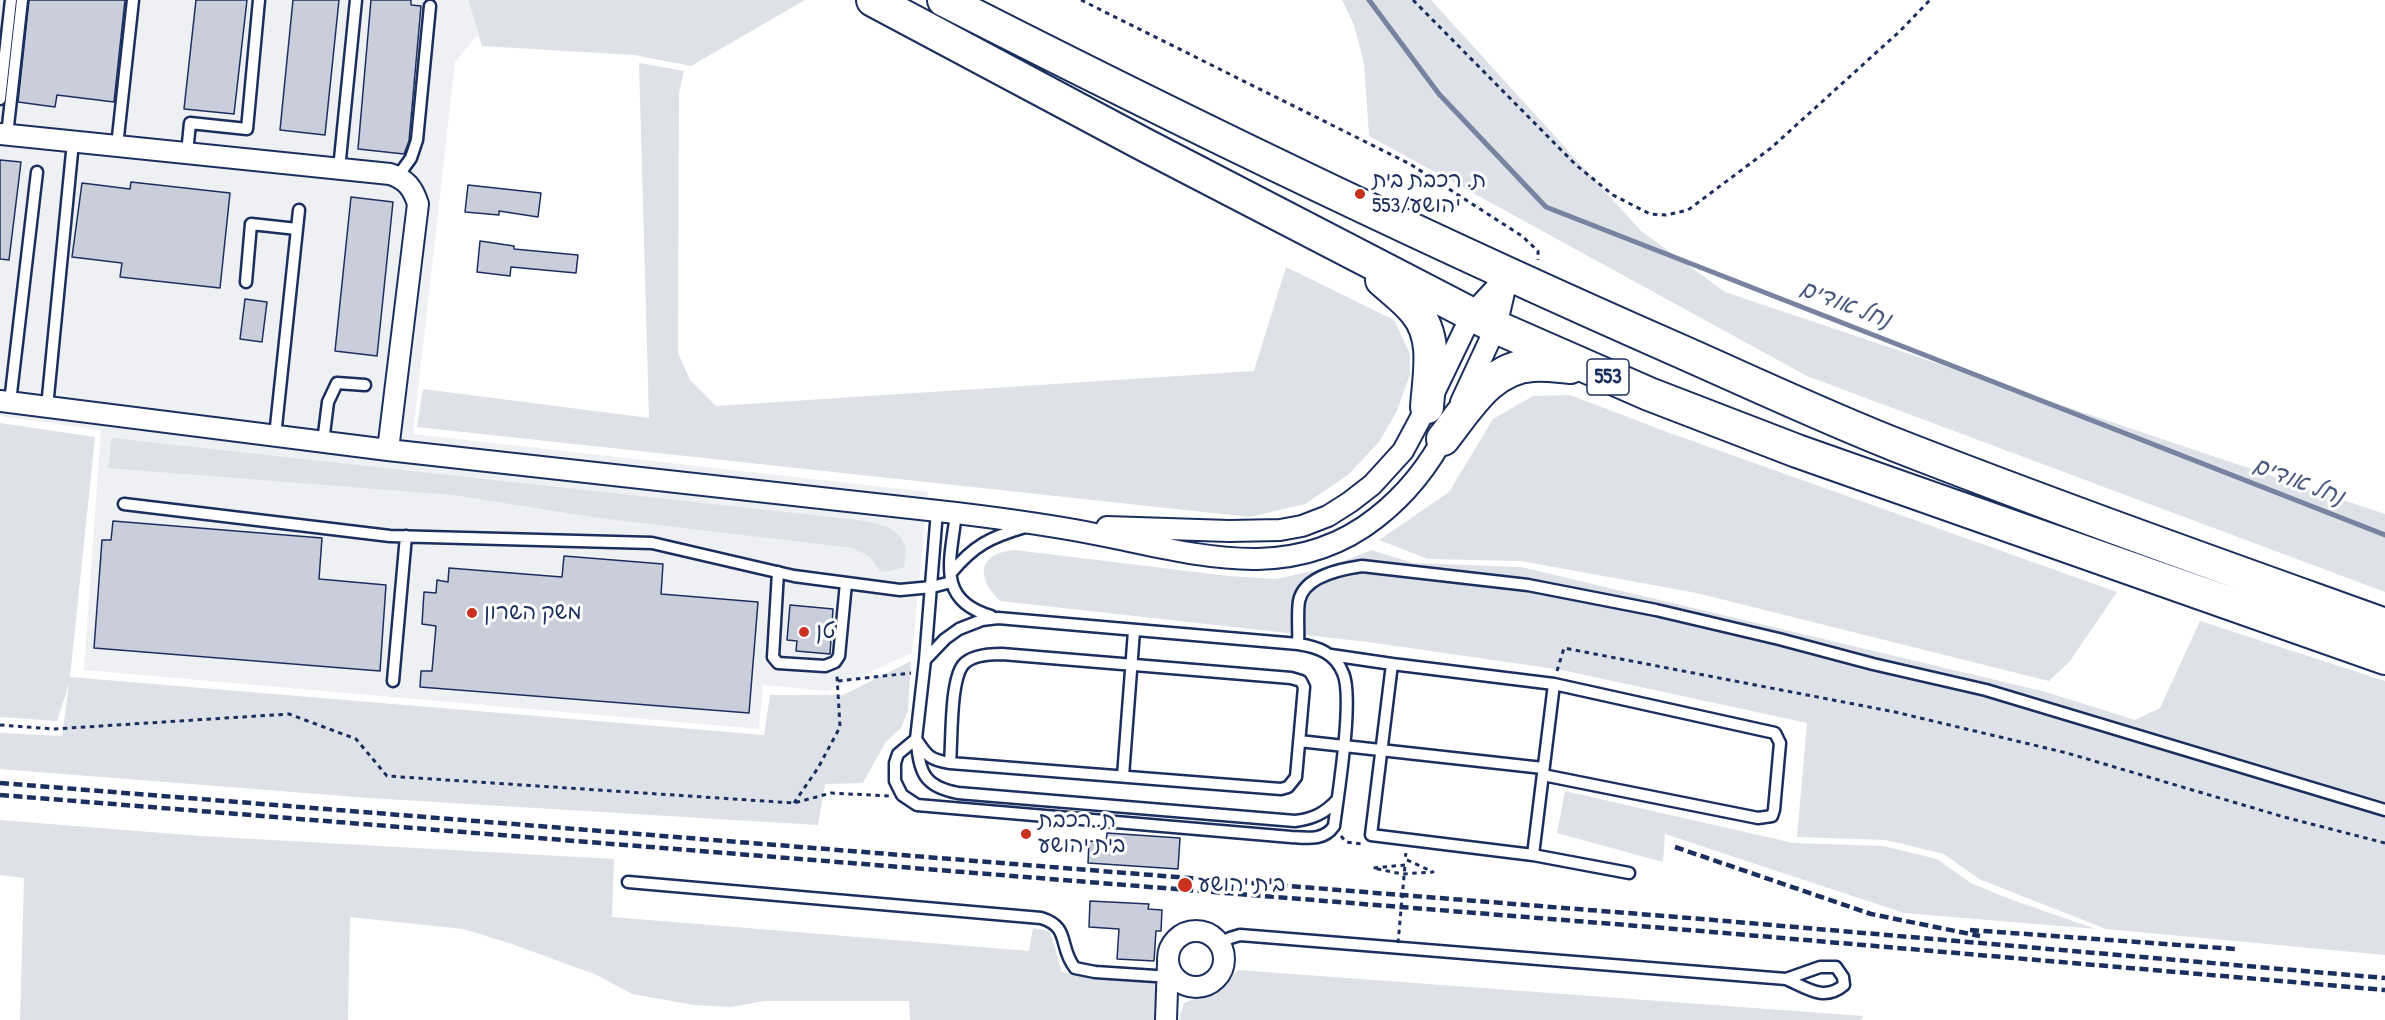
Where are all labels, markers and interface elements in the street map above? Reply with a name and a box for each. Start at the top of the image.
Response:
place label: ת. רכבת בית יהושע/553 [1372,168,1486,220]
marker: ת. רכבת בית יהושע/553 [1353,187,1367,201]
water label: נחל אודים [1795,274,1895,336]
road number: 553 [1587,359,1629,395]
water label: נחל אודים [2248,451,2348,513]
place label: משק השרון [484,600,582,626]
marker: משק השרון [465,606,479,620]
place label: טן [816,619,836,645]
marker: טן [797,625,811,639]
place label: ת. רכבת בית יהושע [1038,808,1125,860]
marker: ת. רכבת בית יהושע [1019,827,1033,841]
place label: בית יהושע [1198,872,1285,898]
marker: בית יהושע [1176,876,1194,894]

